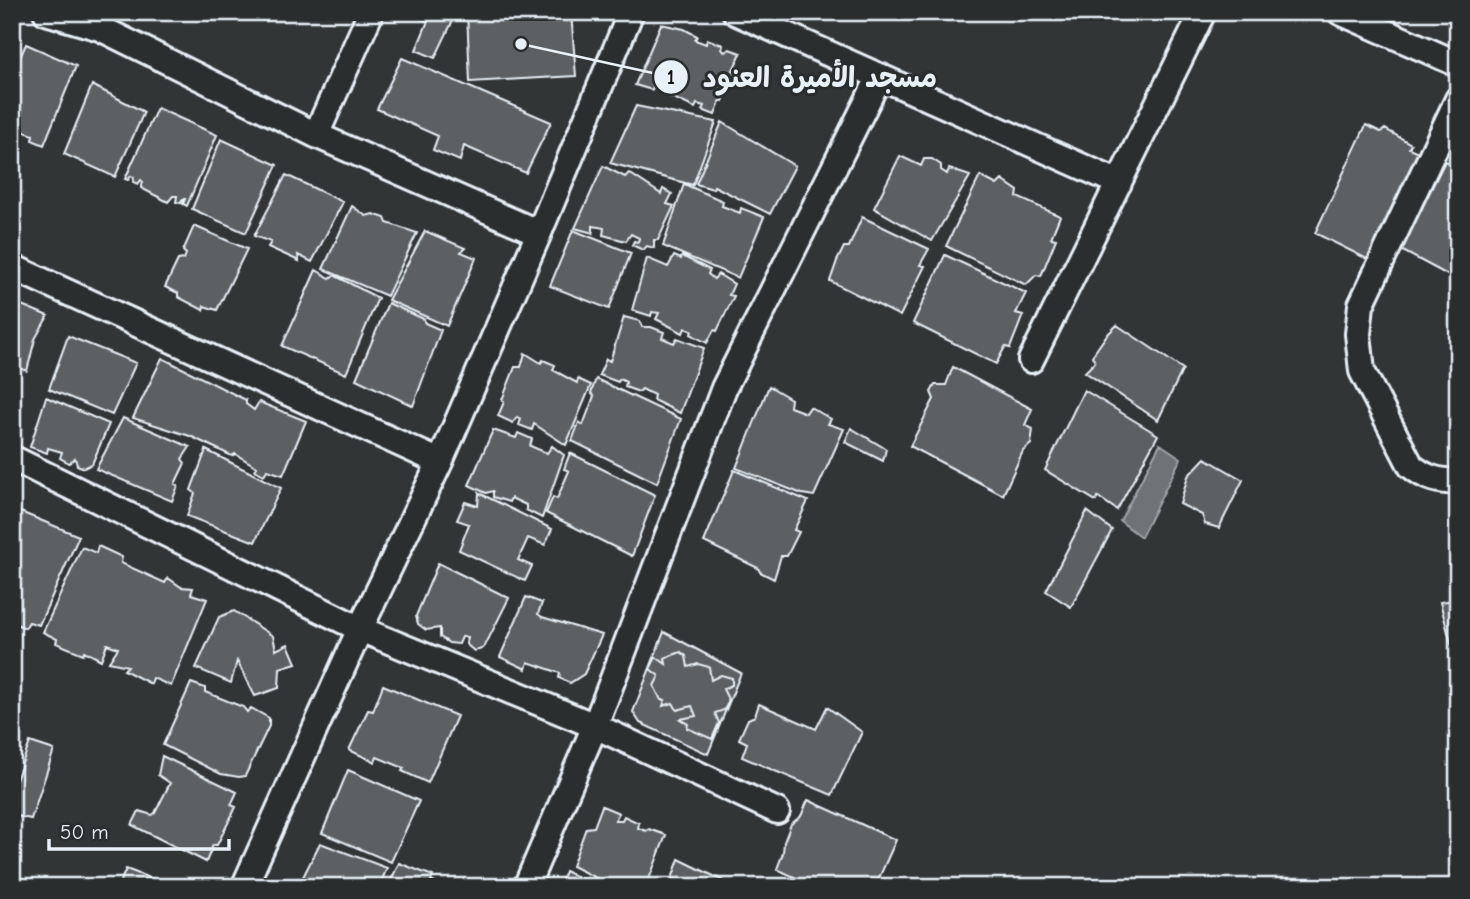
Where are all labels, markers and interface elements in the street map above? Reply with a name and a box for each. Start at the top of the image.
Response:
callout: مسجد الأميرة العنود [654,52,951,101]
text: مسجد الأميرة العنود [703,59,937,96]
text: 1 [667,65,675,89]
scale bar [49,808,229,852]
text: 50 m [60,820,109,844]

